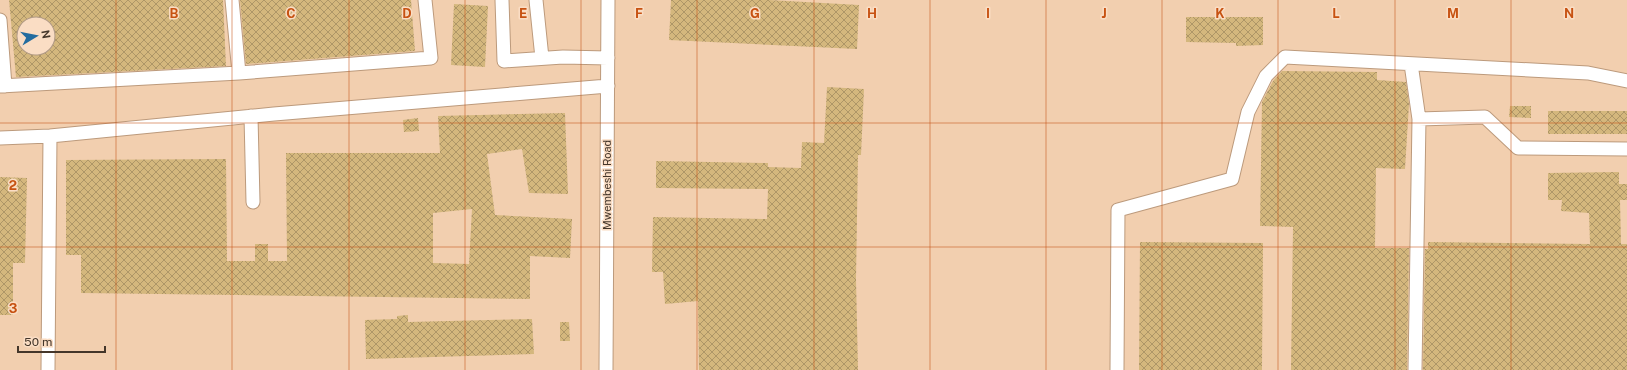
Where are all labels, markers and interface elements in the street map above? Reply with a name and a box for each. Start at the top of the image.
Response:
text: B [170,6,179,21]
text: C [286,6,296,21]
text: D [402,6,412,21]
text: E [519,6,527,21]
text: F [635,6,643,21]
text: G [750,6,760,21]
text: H [867,6,877,21]
text: I [986,6,990,21]
text: J [1101,6,1107,21]
text: K [1215,6,1225,21]
text: L [1332,6,1340,21]
text: M [1447,6,1459,21]
text: N [1564,6,1574,21]
north arrow [16,16,56,56]
text: N [39,29,53,40]
street label: Mwembeshi Road [601,140,613,230]
text: 2 [9,178,17,193]
text: 3 [9,301,18,316]
scale bar [18,328,105,354]
text: 50 m [24,335,52,349]

